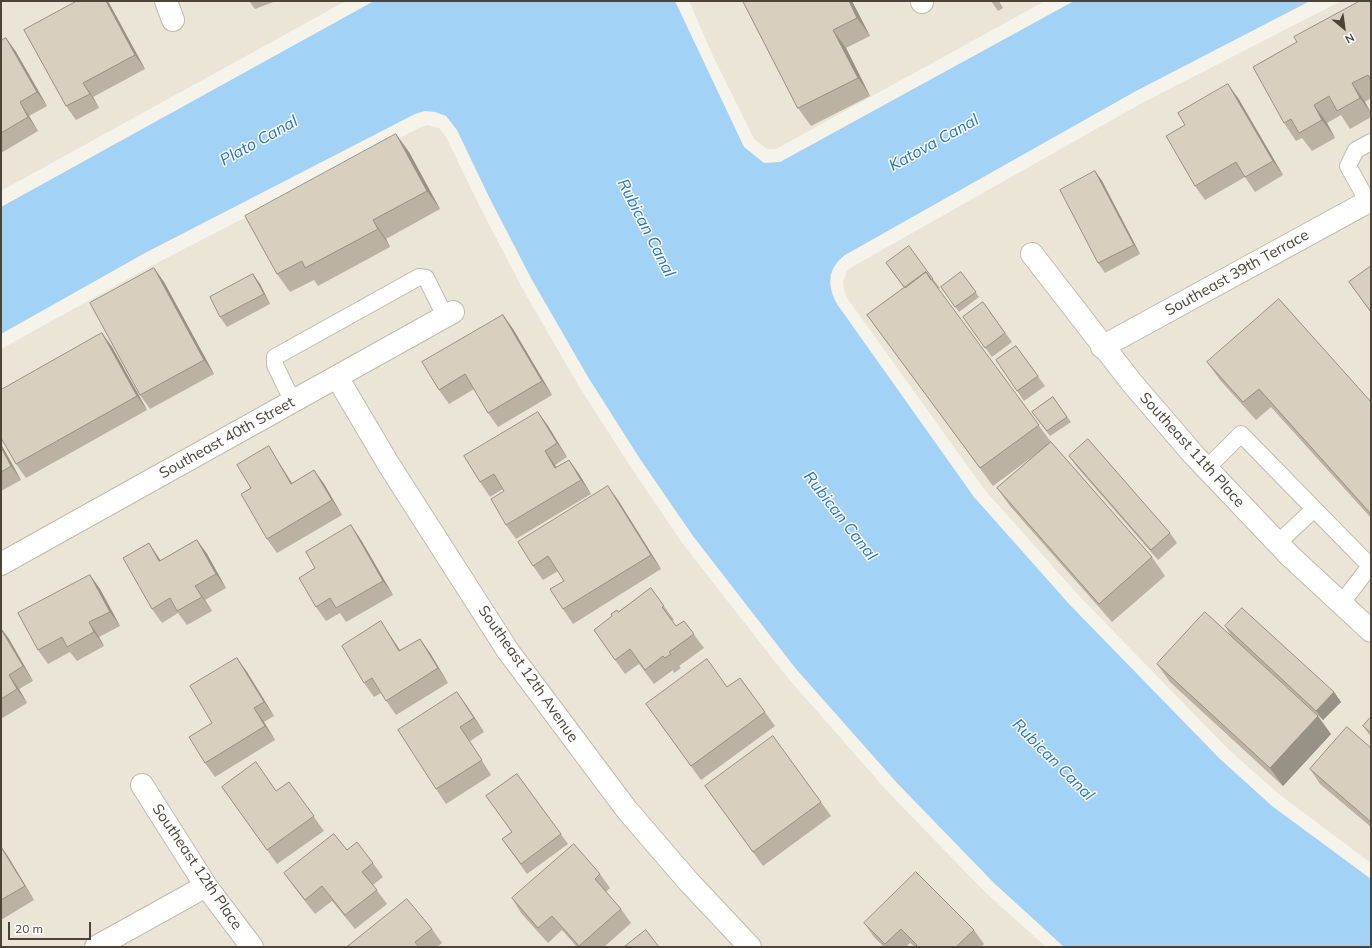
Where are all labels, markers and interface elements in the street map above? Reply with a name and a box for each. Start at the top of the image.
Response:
north arrow [1324,8,1364,48]
text: N [1343,30,1357,47]
water label: Katova Canal [886,110,982,176]
water label: Plato Canal [217,112,301,170]
water label: Rubican Canal [613,176,679,280]
street label: Southeast 39th Terrace [1162,226,1312,320]
street label: Southeast 11th Place [1136,389,1248,511]
street label: Southeast 40th Street [156,393,298,483]
water label: Rubican Canal [799,468,881,564]
street label: Southeast 12th Avenue [474,602,582,746]
water label: Rubican Canal [1008,715,1098,805]
street label: Southeast 12th Place [148,801,246,933]
scale bar [10,914,93,940]
text: 20 m [15,921,43,936]

